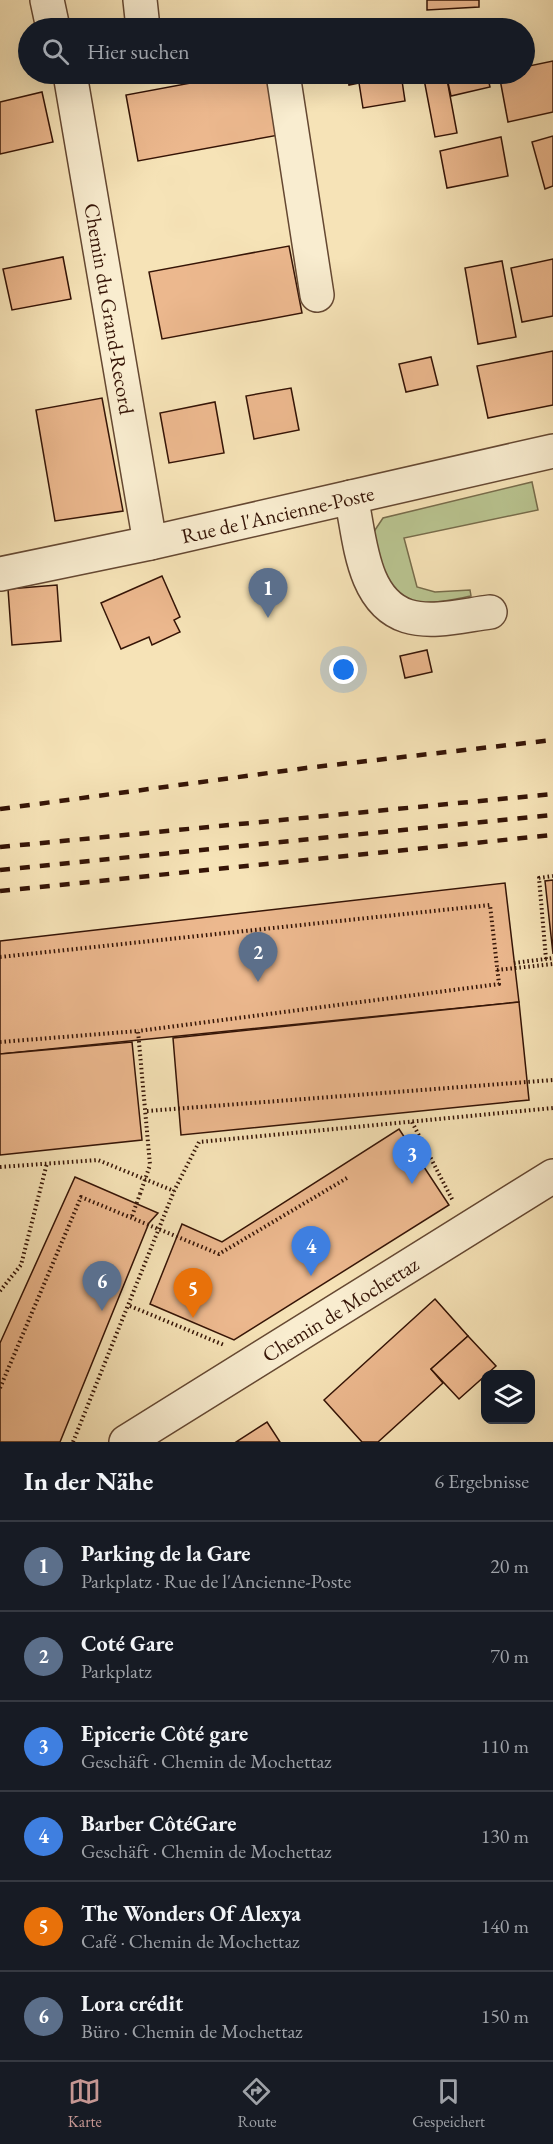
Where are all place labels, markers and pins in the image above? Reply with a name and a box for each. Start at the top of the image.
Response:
pin: 1 [248,568,288,618]
pin: 2 [238,932,278,982]
pin: 3 [392,1134,432,1184]
pin: 4 [292,1226,330,1276]
pin: 6 [82,1262,122,1311]
pin: 5 [174,1268,212,1318]

